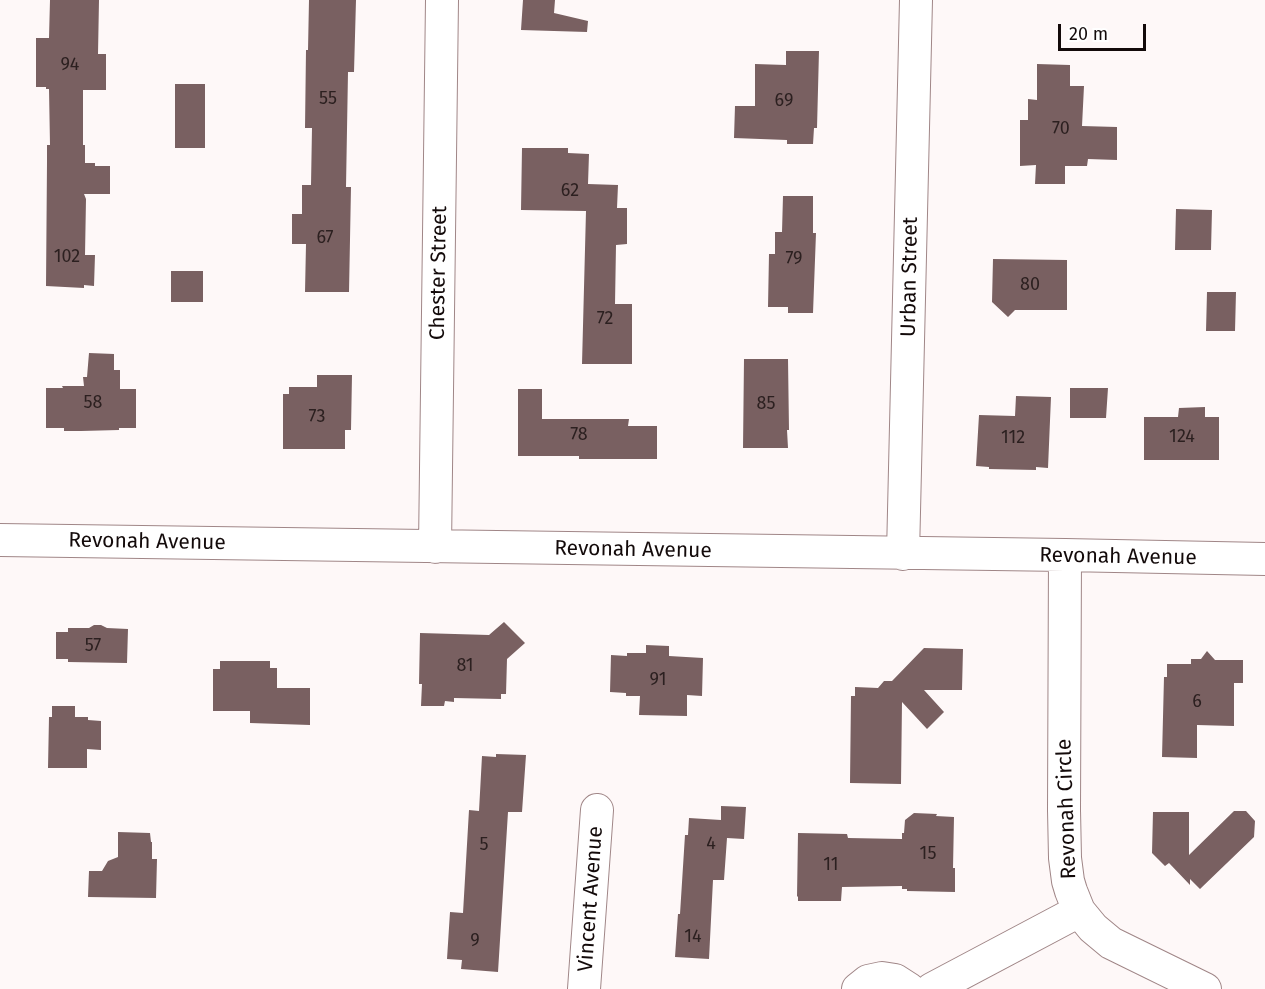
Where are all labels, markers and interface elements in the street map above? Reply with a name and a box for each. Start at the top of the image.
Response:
scale bar [1061,12,1150,50]
text: 20 m [1069,23,1108,45]
house number: 94 [61,54,79,76]
house number: 55 [319,88,337,110]
house number: 69 [775,90,793,112]
house number: 70 [1052,118,1070,140]
house number: 62 [561,180,579,202]
street label: Chester Street [425,206,453,340]
street label: Urban Street [896,217,924,337]
house number: 67 [316,227,334,249]
house number: 102 [54,246,80,268]
house number: 79 [785,248,803,270]
house number: 80 [1020,274,1040,296]
house number: 72 [597,308,613,330]
house number: 58 [84,392,102,414]
house number: 85 [757,393,775,415]
house number: 73 [309,406,325,428]
house number: 78 [570,424,588,446]
house number: 124 [1169,426,1195,448]
house number: 112 [1001,427,1025,449]
street label: Revonah Avenue [68,528,226,556]
street label: Revonah Avenue [554,536,712,564]
street label: Revonah Avenue [1039,543,1197,571]
house number: 57 [85,635,101,657]
house number: 81 [456,655,474,677]
house number: 91 [650,669,666,691]
house number: 6 [1192,691,1202,713]
street label: Revonah Circle [1052,738,1082,880]
street label: Vincent Avenue [573,825,609,973]
house number: 4 [706,833,716,855]
house number: 5 [479,834,489,856]
house number: 15 [920,843,936,865]
house number: 11 [823,854,839,876]
house number: 14 [684,926,702,948]
house number: 9 [470,930,480,952]

